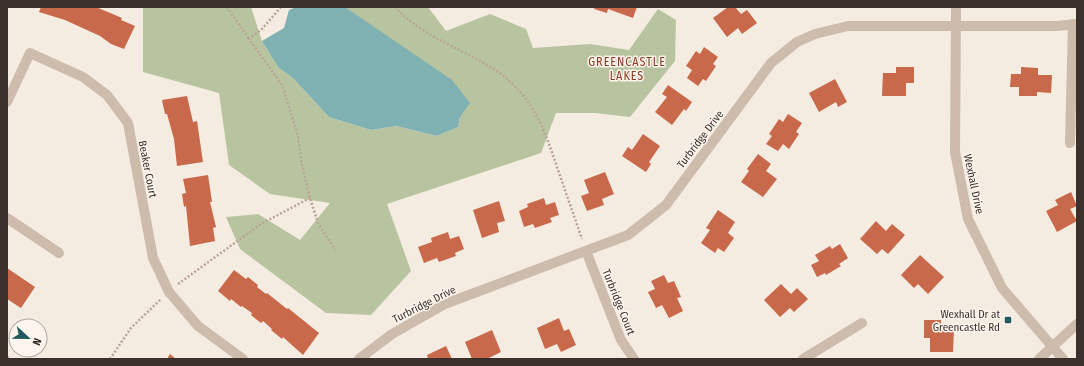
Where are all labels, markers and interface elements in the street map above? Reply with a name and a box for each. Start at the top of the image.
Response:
district label: GREENCASTLE LAKES [588,55,666,83]
street label: Turbridge Drive [674,108,726,171]
street label: Beaker Court [136,139,159,199]
street label: Wexhall Drive [961,153,986,215]
street label: Turbridge Court [599,267,638,337]
street label: Turbridge Drive [391,283,458,326]
place label: Wexhall Dr at Greencastle Rd [933,308,1000,334]
marker: Wexhall Dr at Greencastle Rd [1003,315,1013,325]
north arrow [8,318,48,358]
text: N [30,336,44,347]

